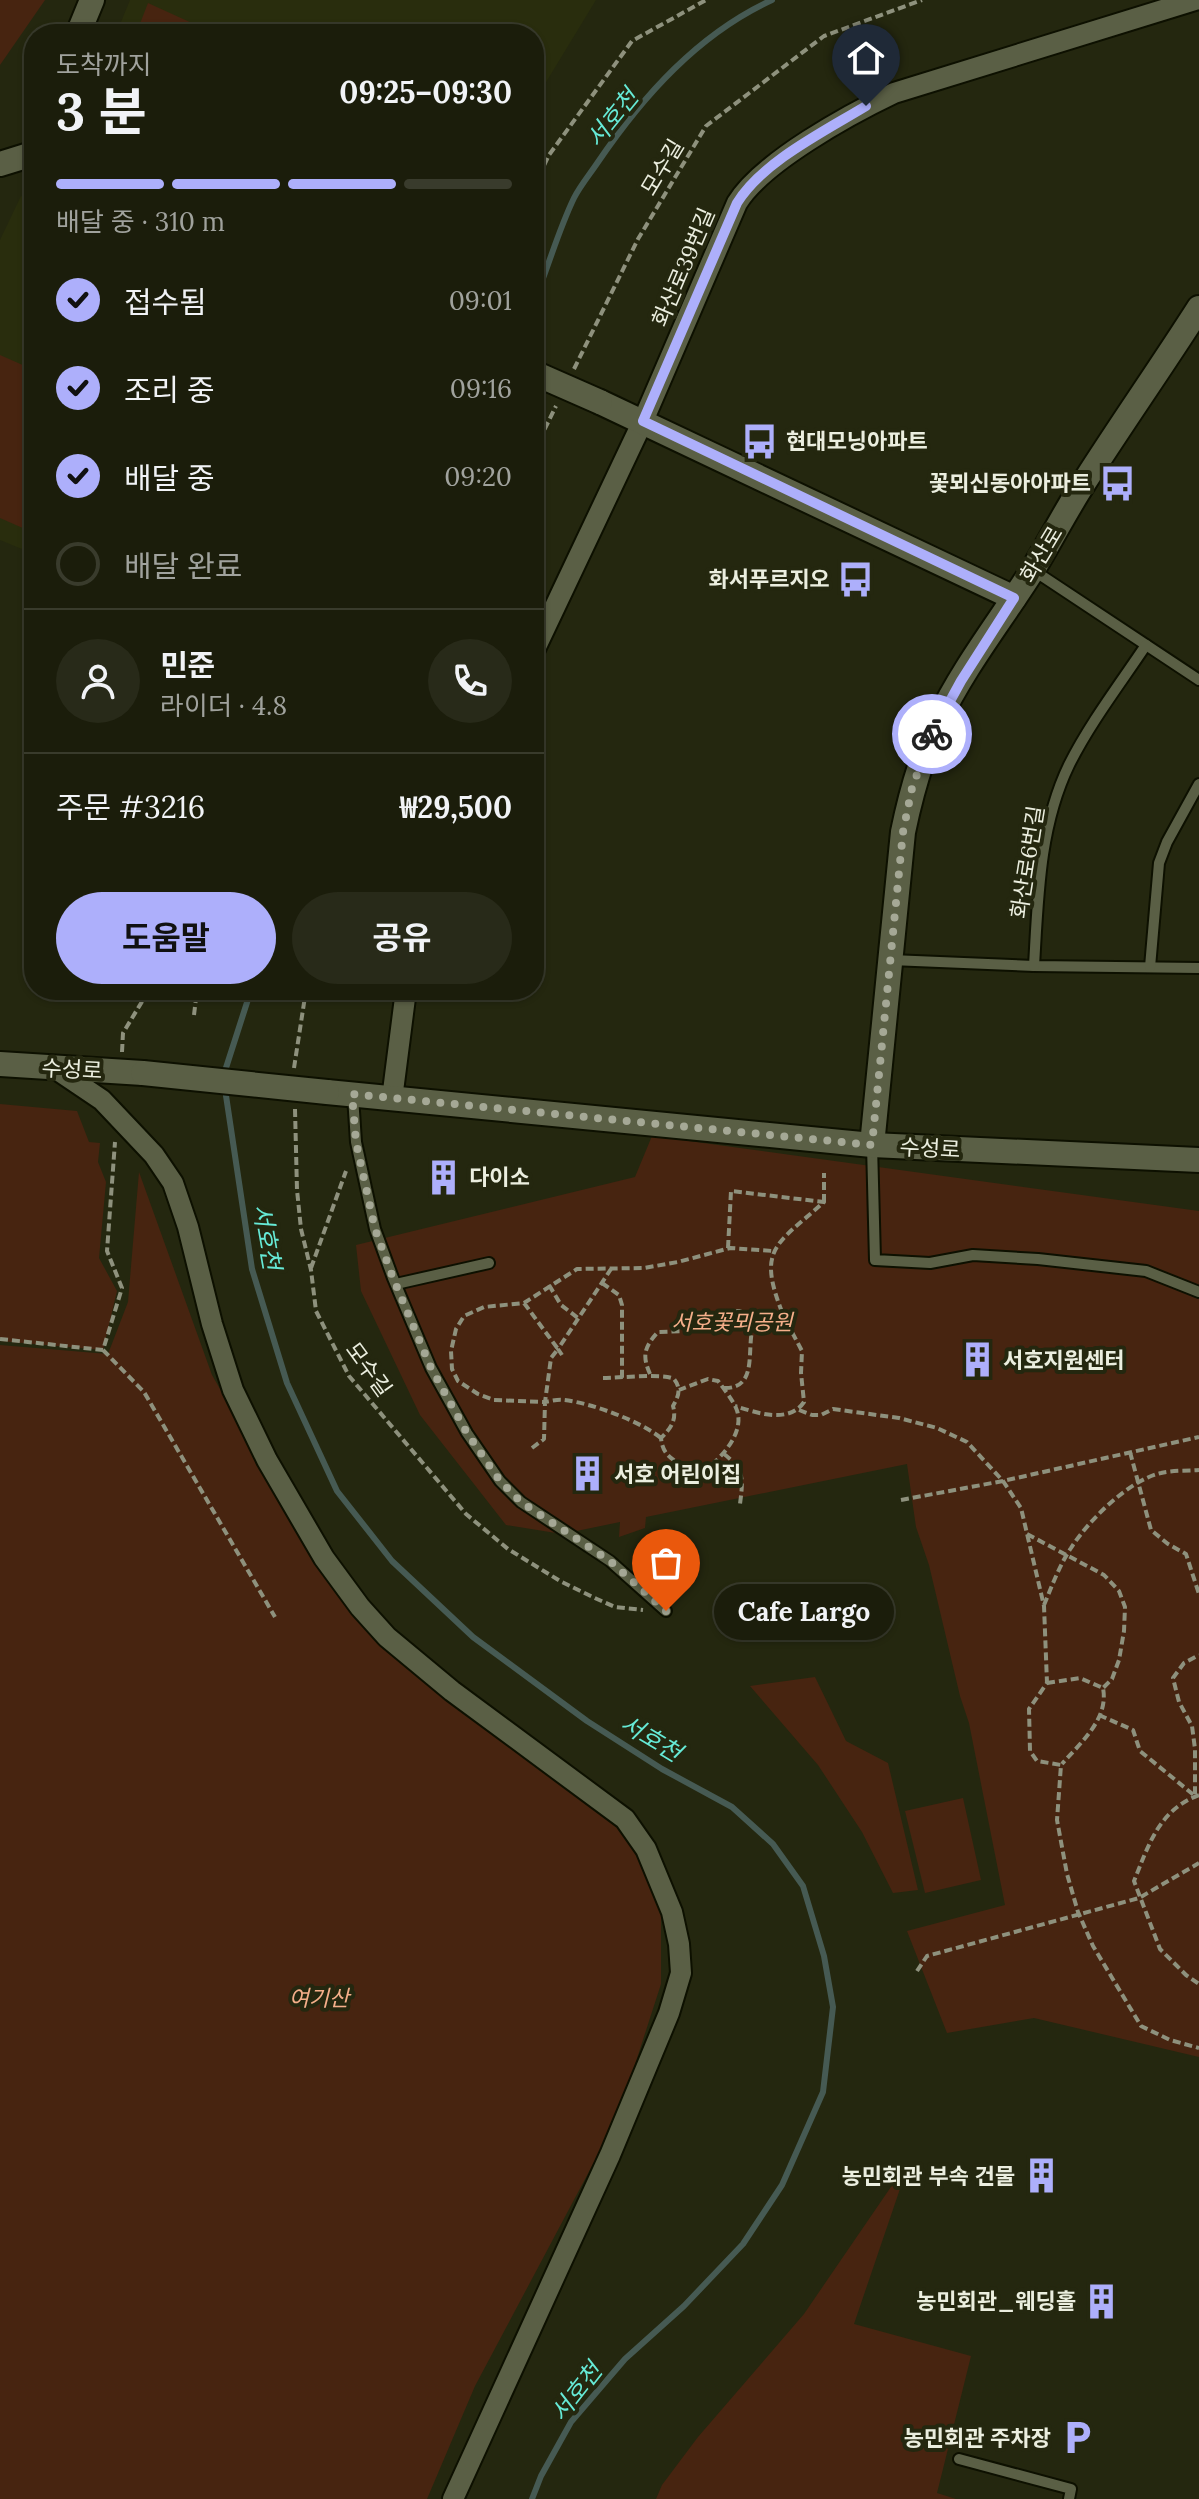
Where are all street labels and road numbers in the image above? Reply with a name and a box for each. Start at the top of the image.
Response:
street label: 모수길 [634,134,690,200]
street label: 화산로39번길 [645,203,721,331]
street label: 화산로 [1013,521,1069,587]
street label: 화산로6번길 [1004,804,1050,920]
street label: 수성로 [41,1053,103,1085]
street label: 수성로 [899,1132,961,1164]
street label: 모수길 [340,1336,398,1402]

